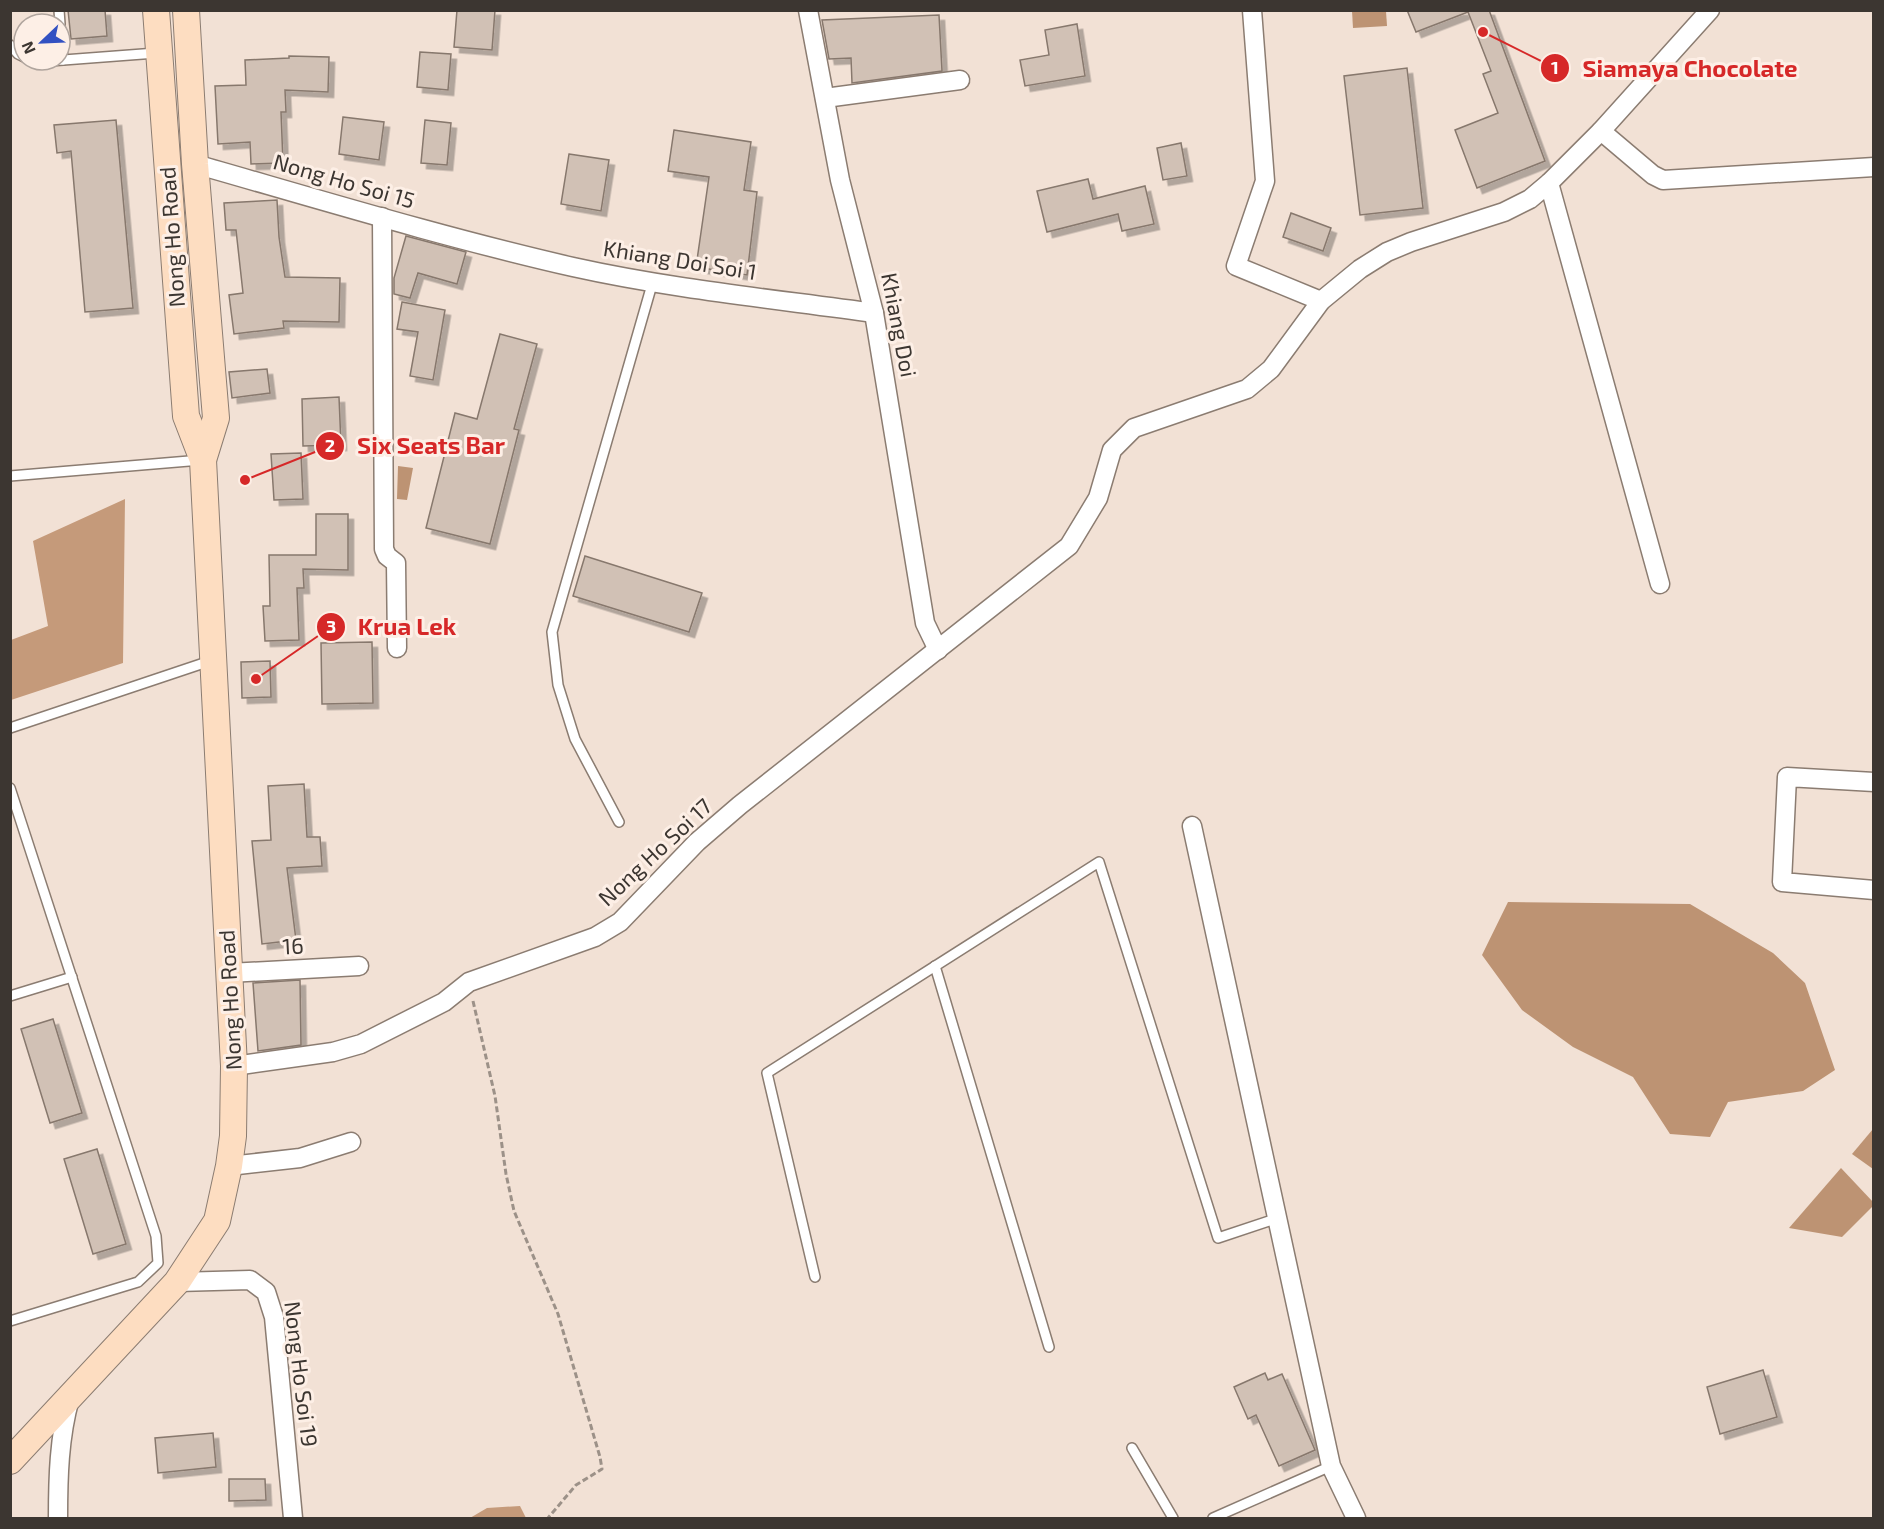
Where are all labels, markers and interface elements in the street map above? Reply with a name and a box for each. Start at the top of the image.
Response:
north arrow [12,12,72,72]
text: N [17,39,39,57]
callout: Siamaya Chocolate [1540,47,1809,89]
text: Siamaya Chocolate [1582,53,1798,82]
text: 1 [1551,56,1559,78]
street label: Nong Ho Soi 15 [271,147,418,213]
street label: Nong Ho Road [153,166,189,308]
street label: Khiang Doi Soi 1 [602,234,759,284]
street label: Khiang Doi [877,270,923,379]
callout: Six Seats Bar [315,425,517,467]
text: Six Seats Bar [357,430,506,459]
text: 2 [325,434,335,456]
callout: Krua Lek [316,606,468,648]
text: Krua Lek [358,611,457,640]
text: 3 [326,615,336,637]
street label: Nong Ho Soi 17 [592,792,716,910]
street label: Nong Ho Road [212,929,246,1071]
street label: 16 [282,931,304,959]
street label: Nong Ho Soi 19 [280,1300,324,1448]

